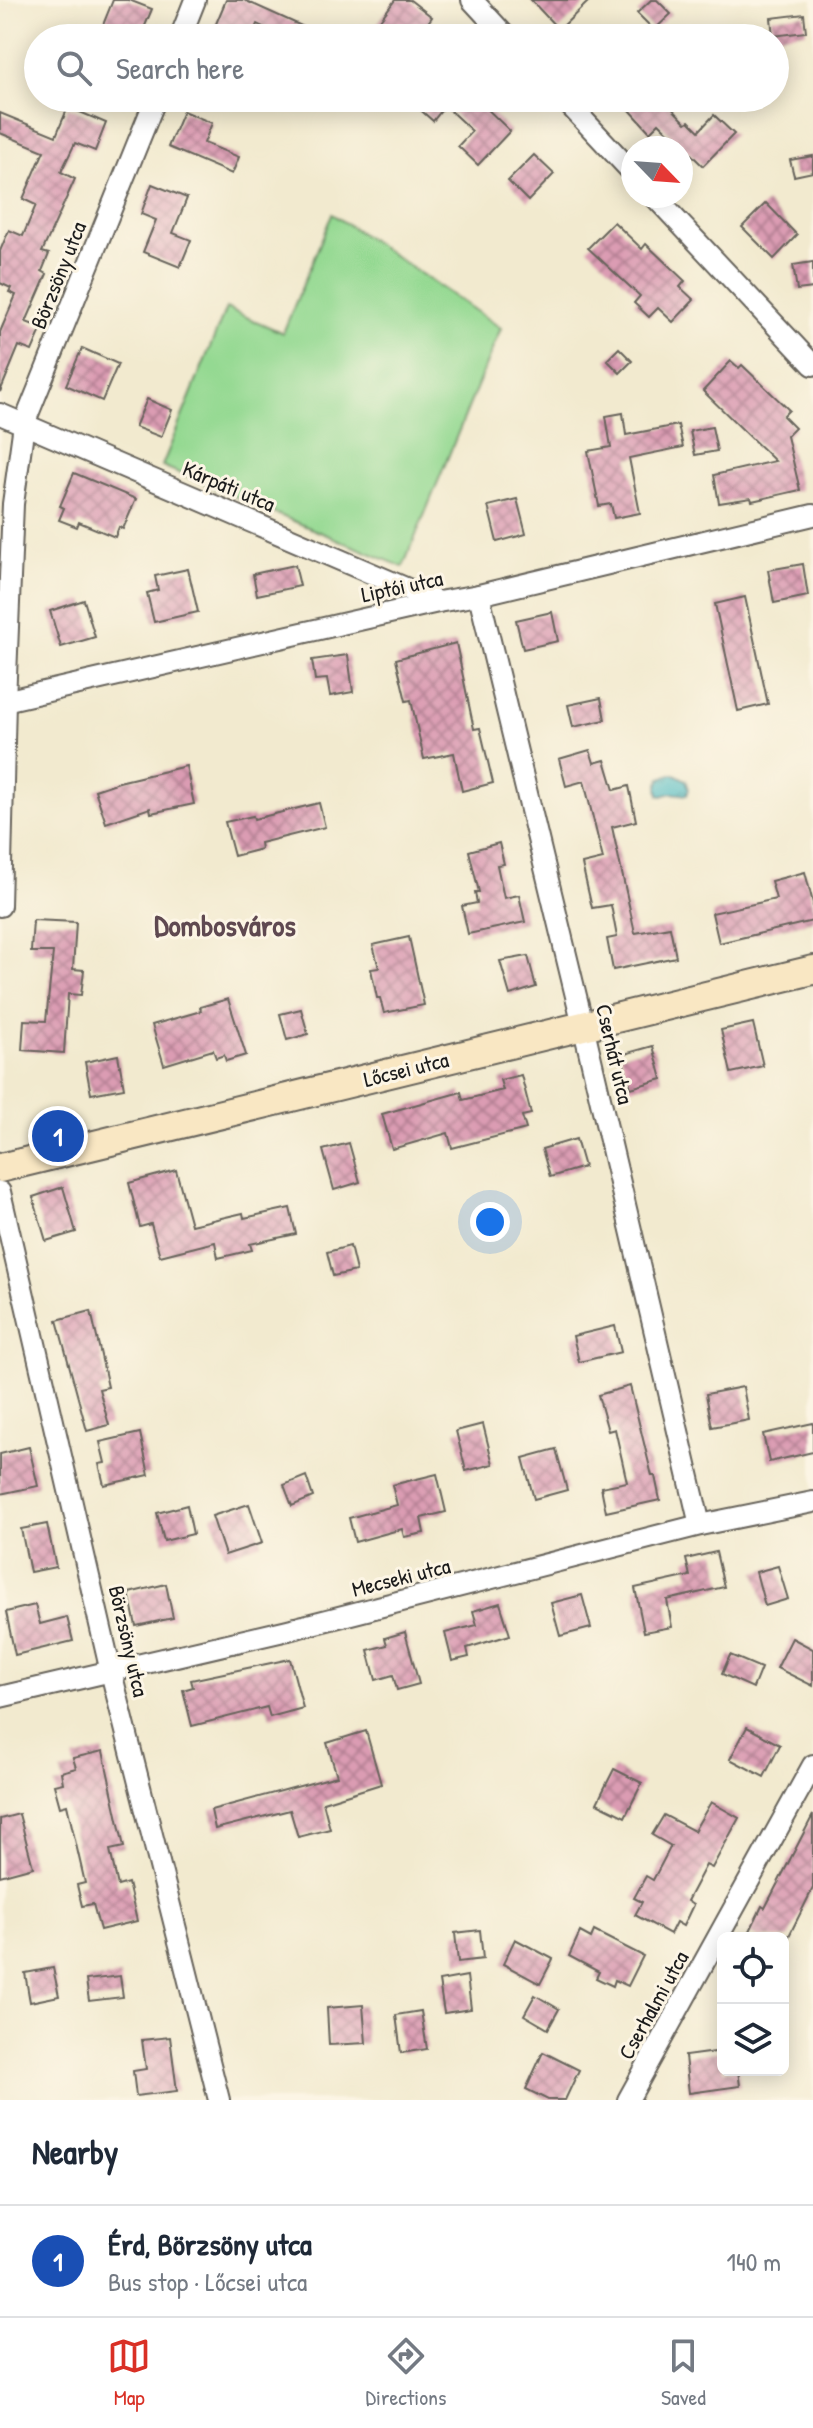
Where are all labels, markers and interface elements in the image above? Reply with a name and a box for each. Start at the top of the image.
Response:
search box [24,24,789,112]
icon: search [52,46,96,90]
text: Search here [116,48,244,88]
north arrow [621,136,693,208]
street label: Börzsöny utca [23,217,93,333]
street label: Kárpáti utca [178,453,280,519]
street label: Liptói utca [359,563,446,609]
district label: Dombosváros [154,905,296,945]
street label: Cserhát utca [589,1001,641,1107]
street label: Lőcsei utca [360,1044,452,1094]
pin: 1 [32,1106,84,1166]
your location [470,1202,510,1242]
street label: Mecseki utca [349,1550,454,1604]
street label: Börzsöny utca [102,1583,156,1700]
map controls [717,1932,789,2076]
button: locate [717,1932,789,2004]
street label: Cserhalmi utca [611,1945,695,2065]
button: layers [717,2004,789,2076]
text: Nearby [32,2129,118,2175]
text: Érd, Börzsöny utca [108,2224,312,2264]
text: 1 [53,2244,63,2279]
text: 140 m [727,2244,781,2279]
text: Bus stop · Lőcsei utca [108,2264,307,2299]
tab: Map [107,2334,151,2412]
tab: Directions [366,2334,447,2412]
tab: Saved [661,2334,706,2412]

